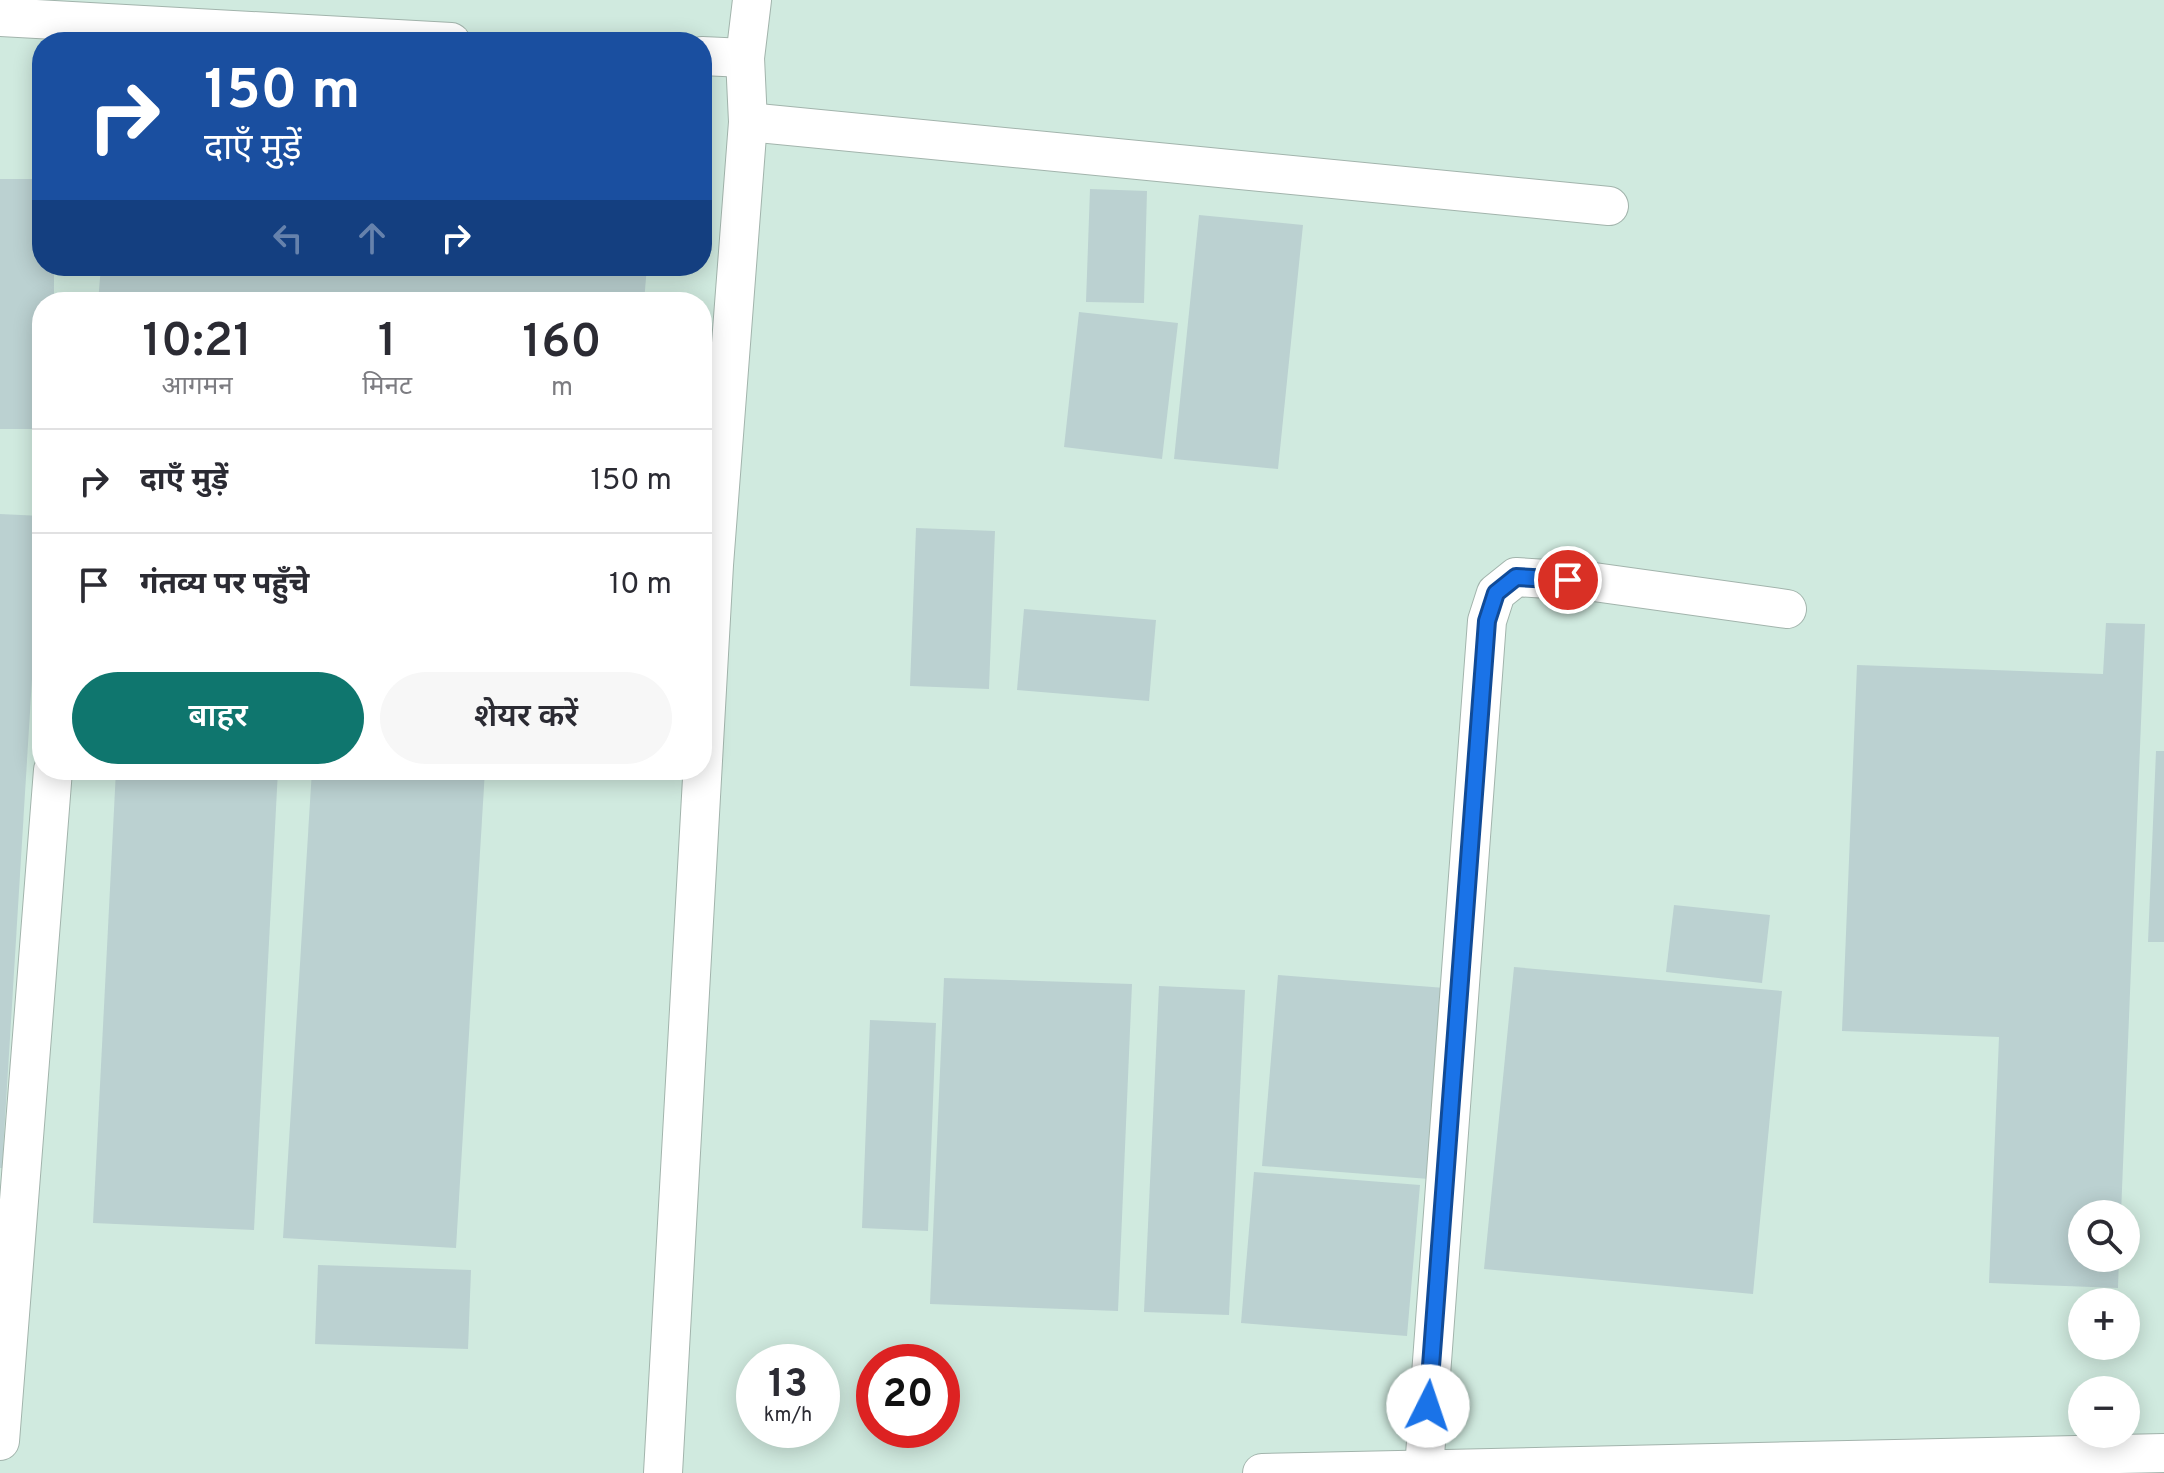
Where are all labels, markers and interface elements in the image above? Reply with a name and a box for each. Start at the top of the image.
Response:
text: 150 m [204,58,360,128]
icon: right [72,64,176,168]
text: दाएँ मुड़ें [204,127,302,173]
icon: left [266,216,310,260]
icon: ahead [350,216,394,260]
icon: right [434,216,478,260]
text: 10:21 [142,313,252,373]
text: 1 [378,313,397,373]
text: 160 [522,314,602,374]
text: आगमन [162,371,233,404]
text: मिनट [362,371,412,404]
text: m [551,372,573,405]
icon: right [72,459,116,503]
text: दाएँ मुड़ें [140,463,228,500]
text: 150 m [591,463,672,500]
pin [1534,546,1602,614]
icon: arrive [1546,558,1590,602]
icon: arrive [72,563,116,607]
text: गंतव्य पर पहुँचे [140,567,309,604]
text: 10 m [609,567,672,604]
button: बाहर [72,672,364,764]
button: शेयर करें [380,672,672,764]
map controls [2068,1200,2140,1448]
button: search [2068,1200,2140,1272]
button: + [2068,1288,2140,1360]
speed limit sign: 20 [856,1344,960,1448]
text: 13 [768,1361,808,1411]
position arrow [1386,1364,1470,1448]
button: − [2068,1376,2140,1448]
text: km/h [764,1403,812,1429]

